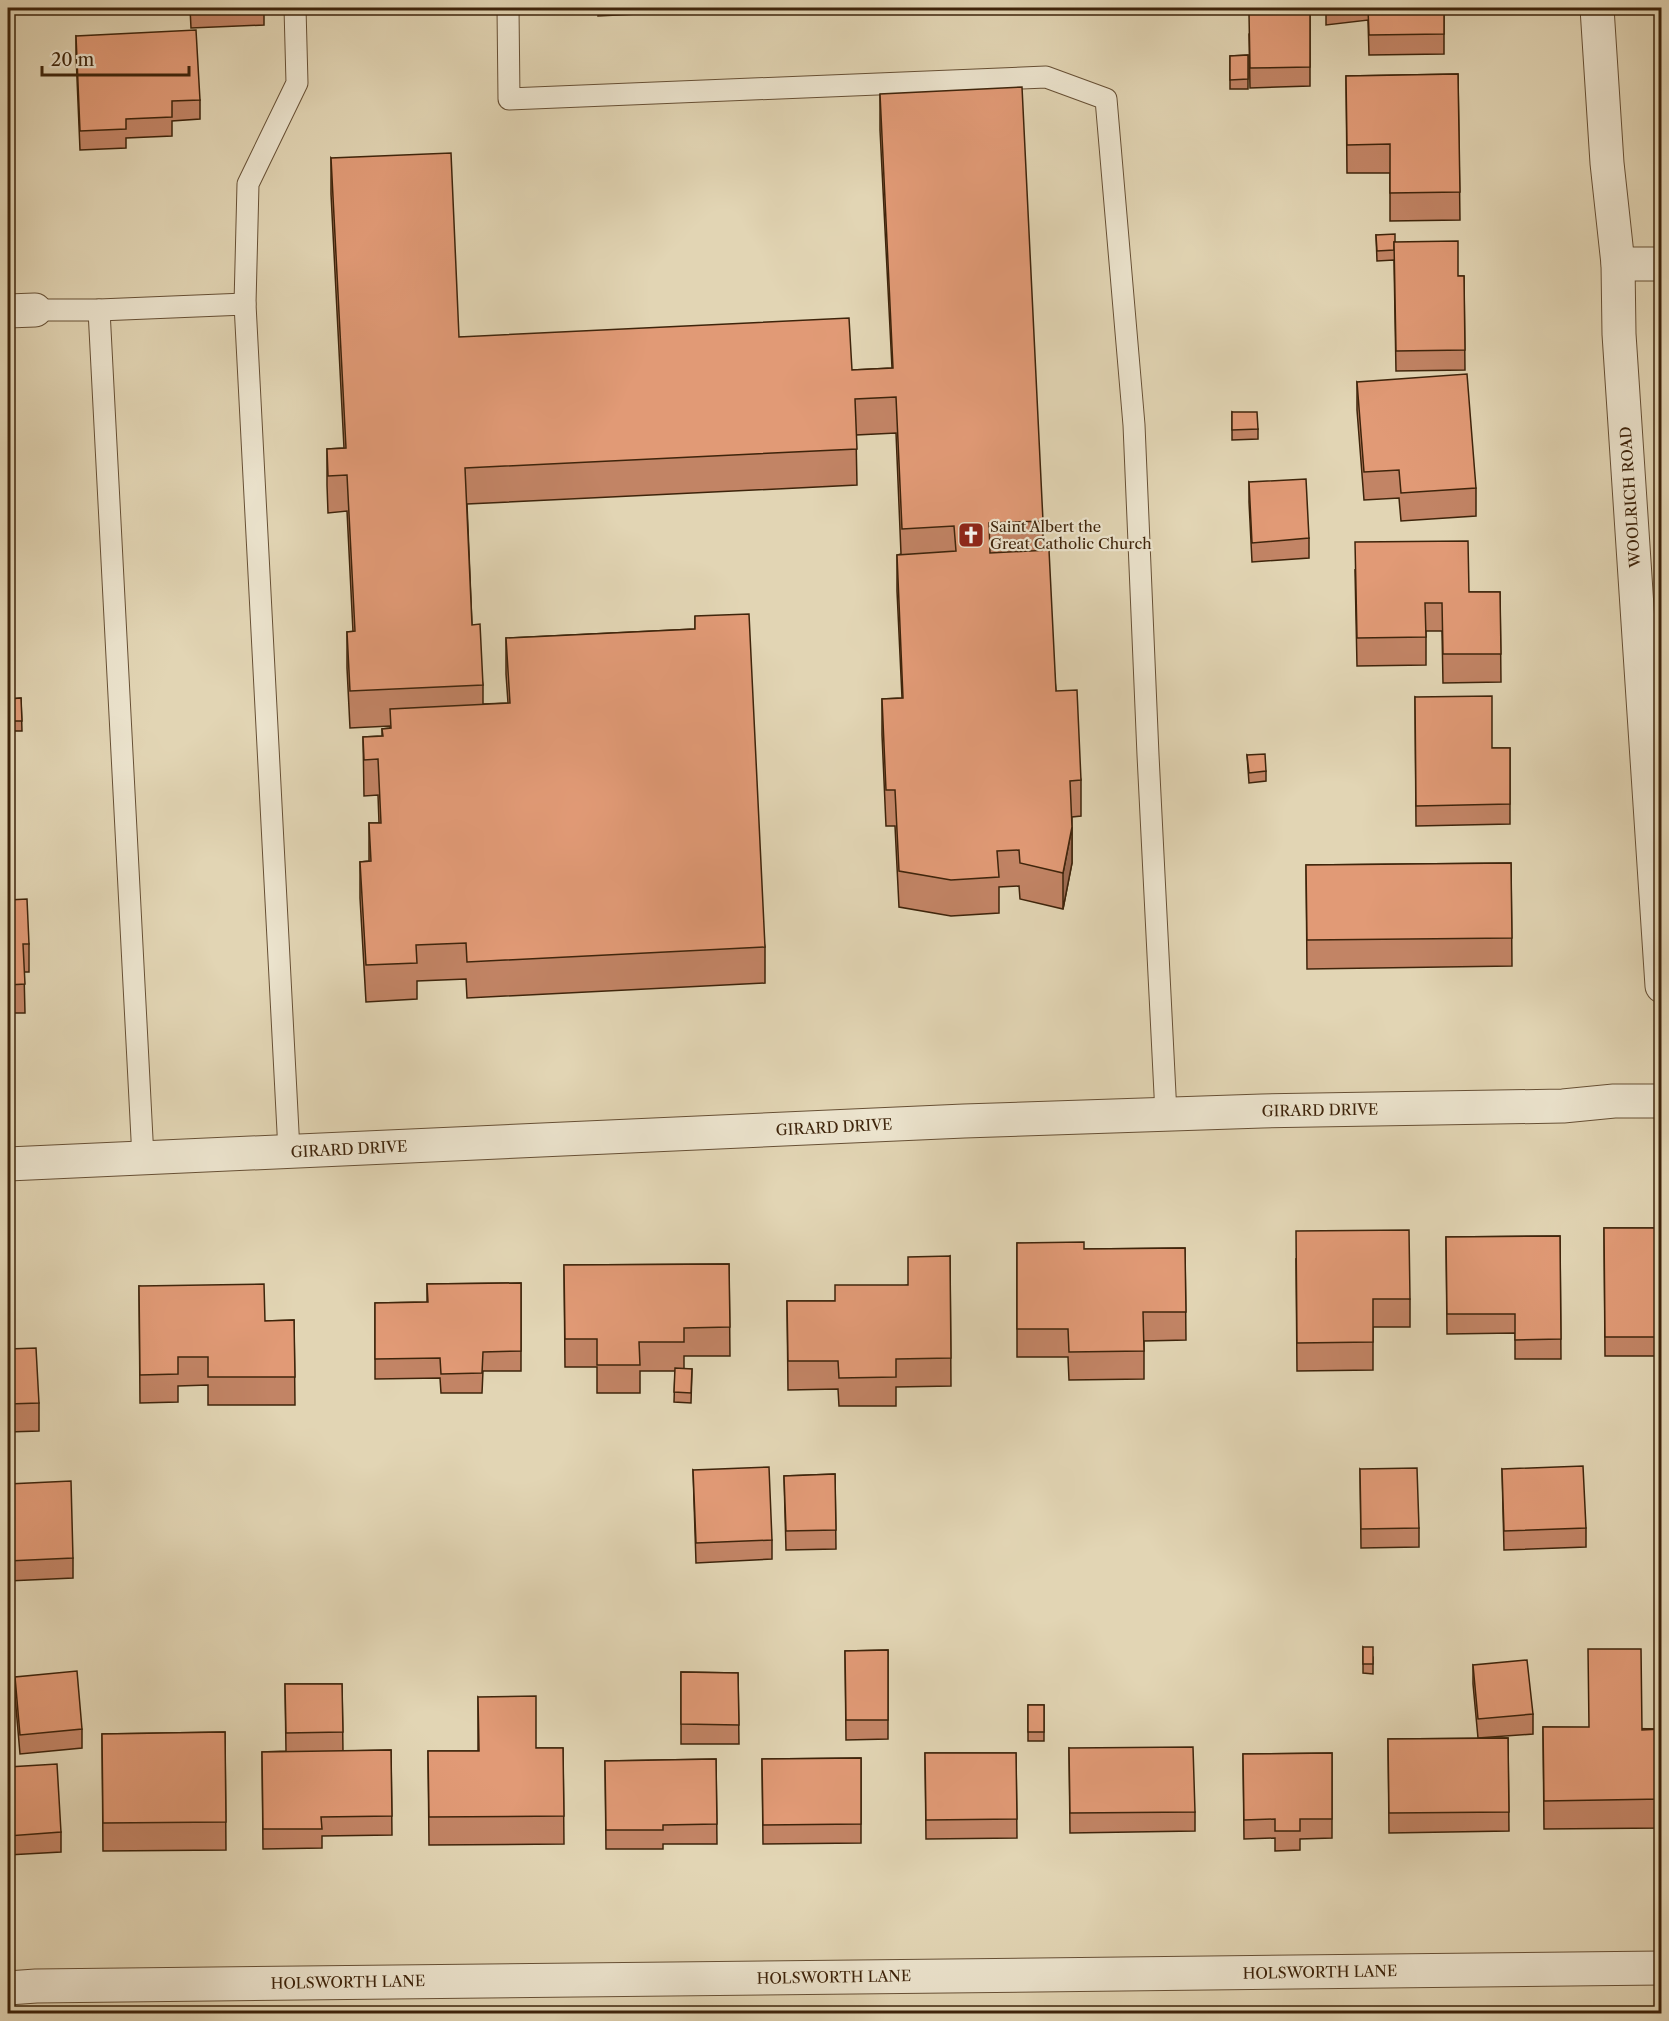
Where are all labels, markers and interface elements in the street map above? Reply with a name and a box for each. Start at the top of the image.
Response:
scale bar [42,39,189,77]
text: 20 m [51,49,95,71]
street label: WOOLRICH ROAD [1616,426,1644,569]
place label: Saint Albert the Great Catholic Church [990,517,1152,553]
church icon: Saint Albert the Great Catholic Church [956,520,986,550]
street label: GIRARD DRIVE [1261,1099,1379,1121]
street label: GIRARD DRIVE [775,1114,893,1140]
street label: GIRARD DRIVE [290,1136,408,1162]
street label: HOLSWORTH LANE [1243,1961,1397,1983]
street label: HOLSWORTH LANE [757,1966,911,1988]
street label: HOLSWORTH LANE [271,1971,425,1993]

